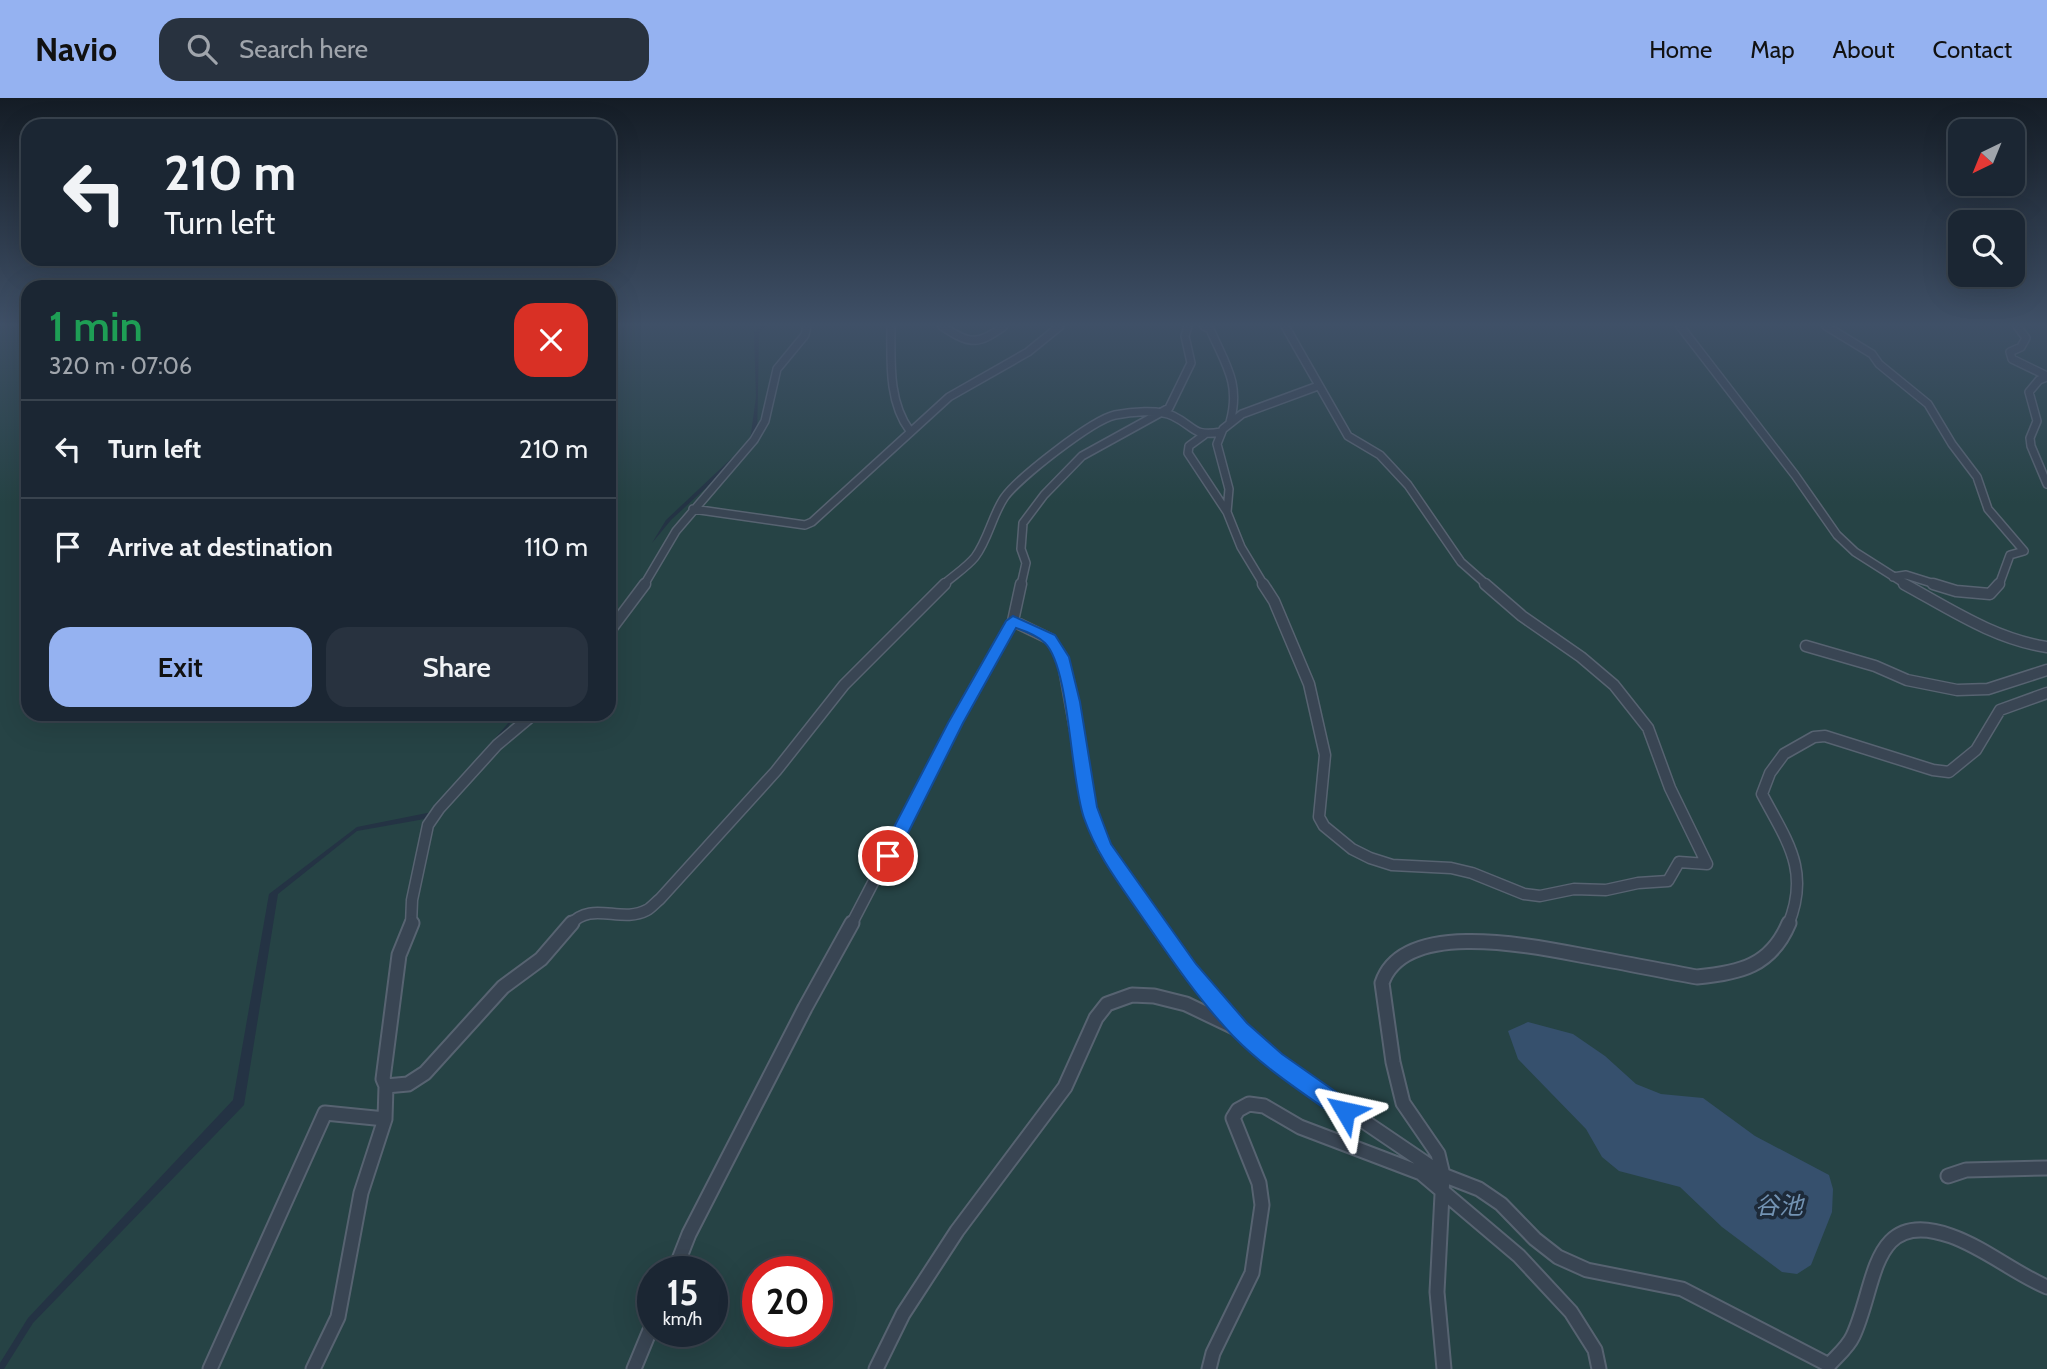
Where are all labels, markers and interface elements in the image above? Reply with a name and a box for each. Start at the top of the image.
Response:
search box [159,18,649,81]
text: Navio [35,29,117,69]
icon: search [183,30,221,68]
text: Search here [239,33,368,65]
text: Home [1649,35,1712,64]
text: Map [1750,35,1795,64]
text: About [1833,35,1895,64]
text: Contact [1933,35,2012,64]
north arrow [1948,119,2025,196]
map controls [1948,119,2025,287]
text: 210 m [164,143,296,202]
icon: left [49,147,140,238]
text: Turn left [164,203,275,242]
button: search [1948,210,2025,287]
text: 1 min [49,300,143,352]
button: close [514,303,588,377]
text: 320 m · 07:06 [49,352,192,380]
icon: left [49,430,87,468]
text: Turn left [108,433,201,465]
text: 210 m [519,433,588,465]
icon: arrive [49,528,87,566]
text: Arrive at destination [108,531,333,563]
text: 110 m [524,531,588,563]
button: Exit [49,627,312,707]
button: Share [326,627,588,707]
pin [858,826,918,886]
icon: arrive [869,837,907,875]
position arrow [1308,1074,1382,1148]
water label: 谷池 [1755,1191,1805,1220]
speed limit sign: 20 [742,1256,833,1347]
text: 15 [667,1271,698,1314]
text: km/h [663,1308,702,1330]

